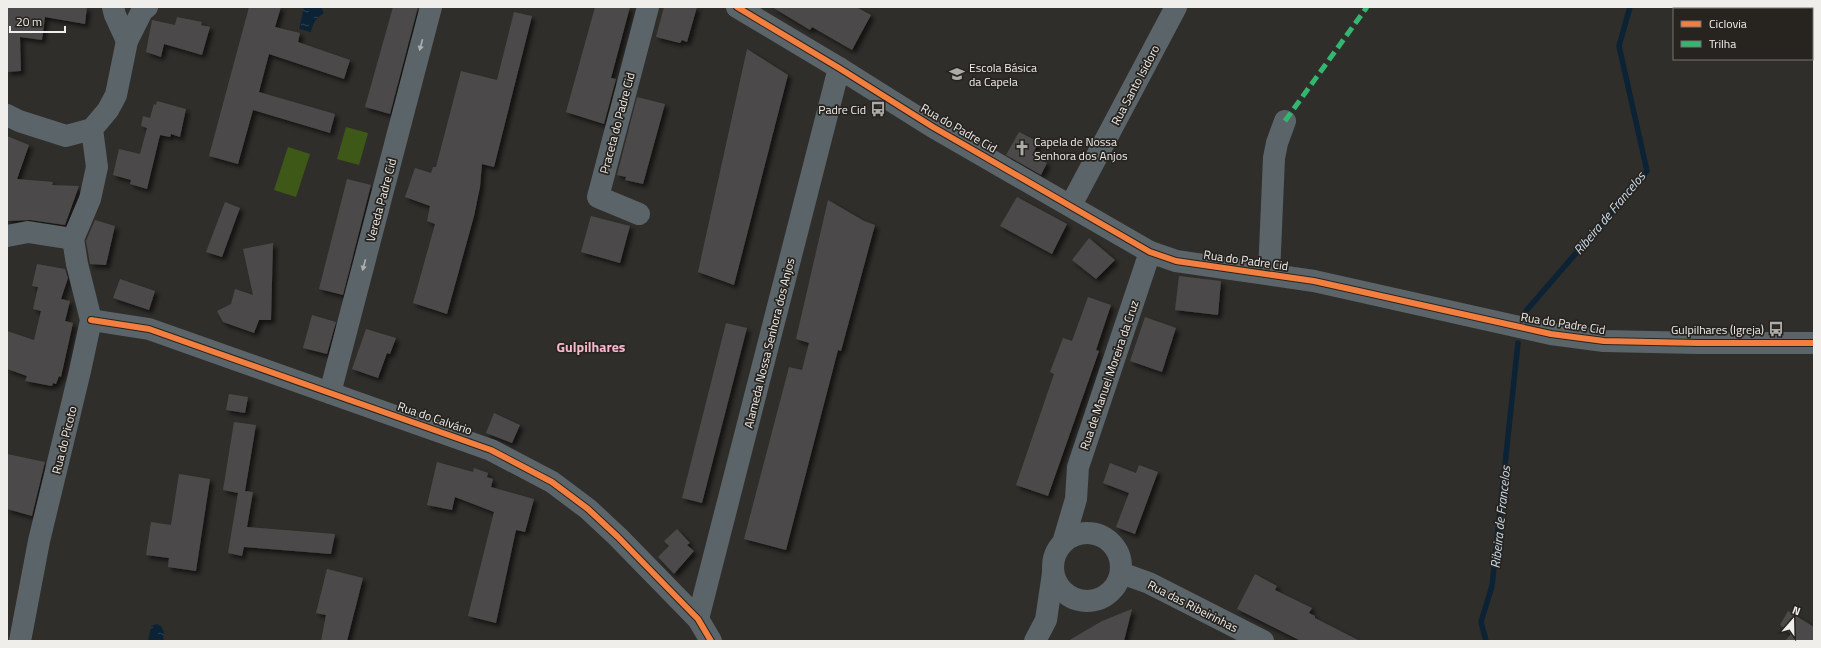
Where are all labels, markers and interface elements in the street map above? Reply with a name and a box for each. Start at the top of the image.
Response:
scale bar [10,8,65,34]
legend [1673,8,1813,60]
text: 20 m [16,12,42,31]
text: Ciclovia [1709,14,1747,33]
text: Trilha [1709,34,1736,53]
one-way arrow [418,39,424,51]
street label: Rua Santo Isidoro [1106,41,1164,129]
place label: Escola Básica da Capela [969,58,1037,91]
school or university icon: Escola Básica da Capela [948,65,966,83]
street label: Praceta do Padre Cid [594,70,640,176]
street label: Rua do Padre Cid [917,98,1001,158]
place label: Padre Cid [818,100,866,119]
bus stop icon: Padre Cid [869,100,887,118]
place label: Capela de Nossa Senhora dos Anjos [1034,132,1128,165]
church icon: Capela de Nossa Senhora dos Anjos [1013,139,1031,157]
street label: Vereda Padre Cid [361,156,401,244]
water label: Ribeira de Francelos [1568,166,1651,259]
street label: Rua do Padre Cid [1202,245,1290,275]
street label: Alameda Nossa Senhora dos Anjos [739,255,799,430]
one-way arrow [360,259,366,272]
street label: Rua de Manuel Moreira da Cruz [1074,298,1144,452]
street label: Rua do Padre Cid [1519,307,1607,339]
place label: Gulpilhares (Igreja) [1671,320,1764,339]
bus stop icon: Gulpilhares (Igreja) [1767,320,1785,338]
district label: Gulpilhares [557,336,626,357]
street label: Rua do Calvário [395,396,475,440]
street label: Rua do Picoto [46,404,82,476]
water label: Ribeira de Francelos [1485,463,1515,569]
street label: Rua das Ribeirinhas [1144,575,1242,637]
north arrow [1773,600,1813,640]
text: N [1790,602,1803,619]

